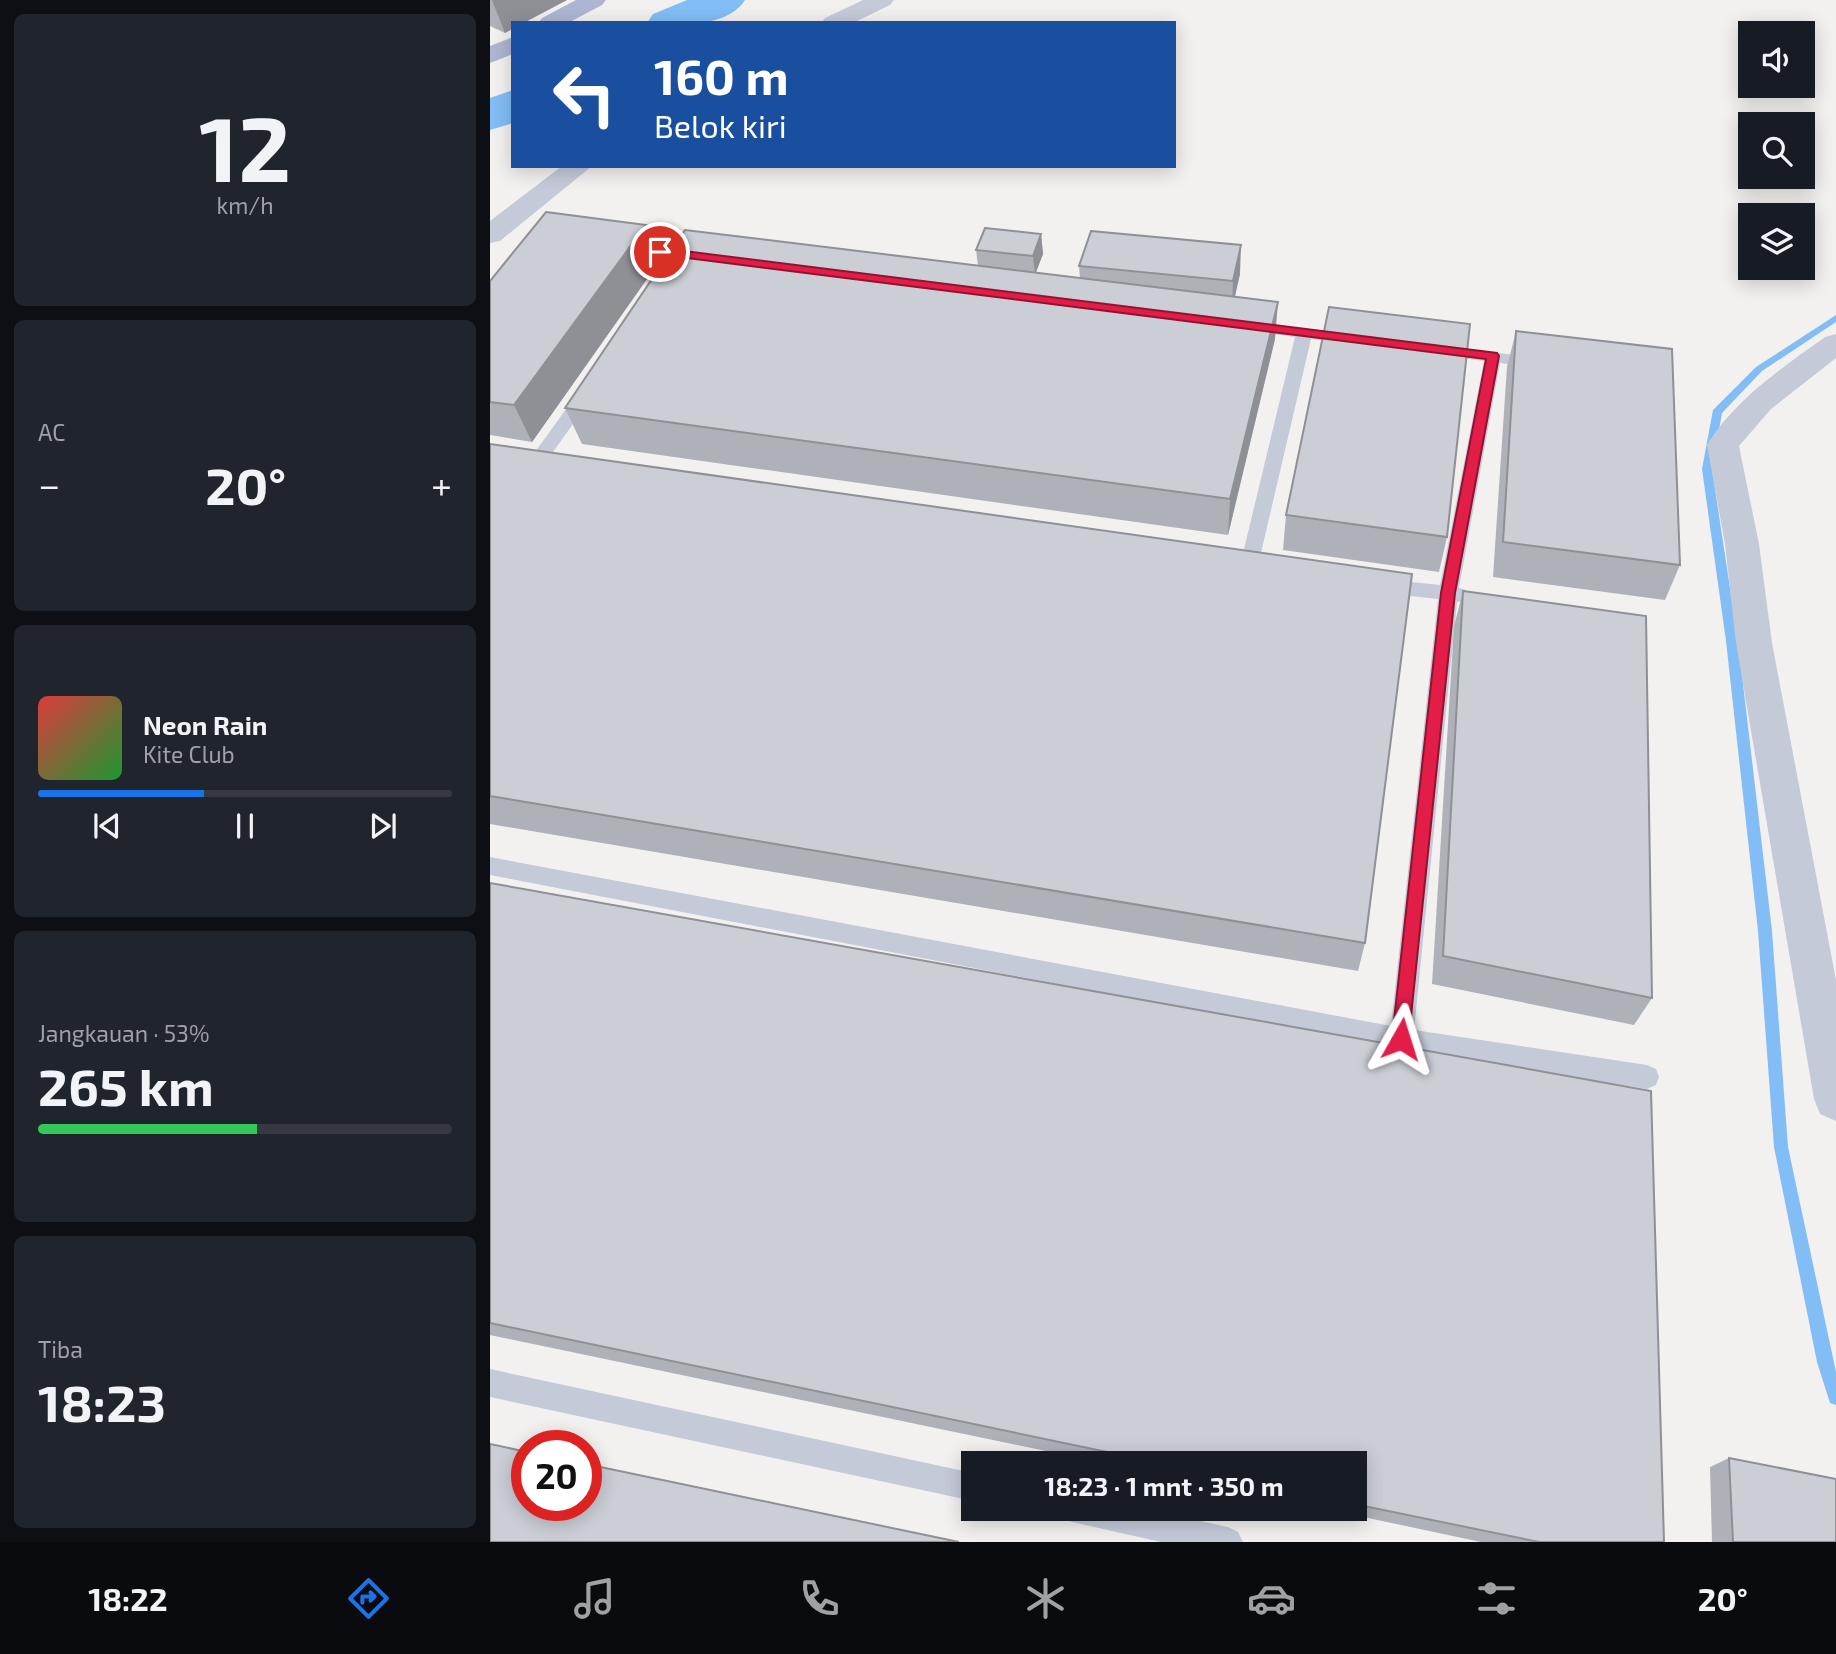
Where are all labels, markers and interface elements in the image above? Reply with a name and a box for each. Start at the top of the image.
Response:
map controls [1738,21,1815,280]
button: sound [1738,21,1815,98]
text: 160 m [654,46,789,105]
icon: left [539,49,630,140]
text: 12 [199,91,291,200]
text: Belok kiri [654,106,787,144]
button: search [1738,112,1815,189]
text: km/h [216,191,274,219]
button: layers [1738,203,1815,280]
pin [630,222,690,282]
icon: arrive [641,233,679,271]
text: AC [38,418,65,446]
text: 20° [205,453,286,515]
text: − [38,461,60,507]
text: + [431,461,452,507]
text: Neon Rain [143,709,267,740]
text: Kite Club [143,740,235,768]
icon: previous [88,807,126,845]
icon: pause [226,807,264,845]
icon: next [364,807,402,845]
position arrow [1364,1002,1438,1076]
text: Jangkauan · 53% [38,1019,209,1047]
text: 265 km [38,1054,214,1116]
text: Tiba [38,1335,83,1363]
text: 18:23 [38,1370,166,1432]
speed limit sign: 20 [511,1430,602,1521]
text: 18:23 · 1 mnt · 350 m [1044,1470,1284,1501]
icon: directions [344,1574,393,1623]
icon: music [570,1574,619,1623]
icon: phone [795,1574,844,1623]
icon: climate [1021,1574,1070,1623]
icon: car [1247,1574,1296,1623]
icon: filters [1472,1574,1521,1623]
text: 18:22 [88,1579,167,1617]
text: 20° [1698,1579,1748,1617]

